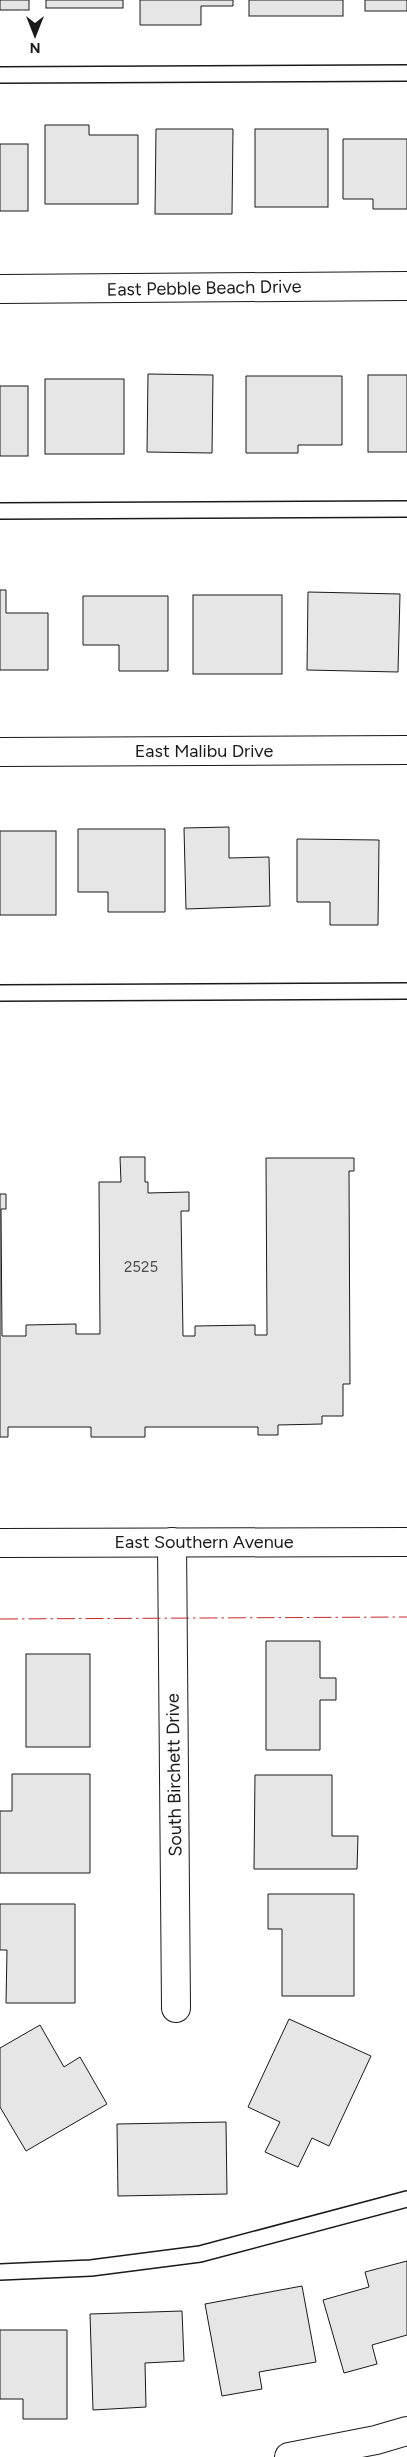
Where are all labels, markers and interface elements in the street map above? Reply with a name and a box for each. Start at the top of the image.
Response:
north arrow [10,10,60,60]
text: N [30,39,40,56]
street label: East Pebble Beach Drive [106,275,302,301]
street label: East Malibu Drive [135,740,274,762]
house number: 2525 [124,1258,158,1276]
street label: East Southern Avenue [114,1531,294,1553]
street label: South Birchett Drive [162,1693,186,1857]

